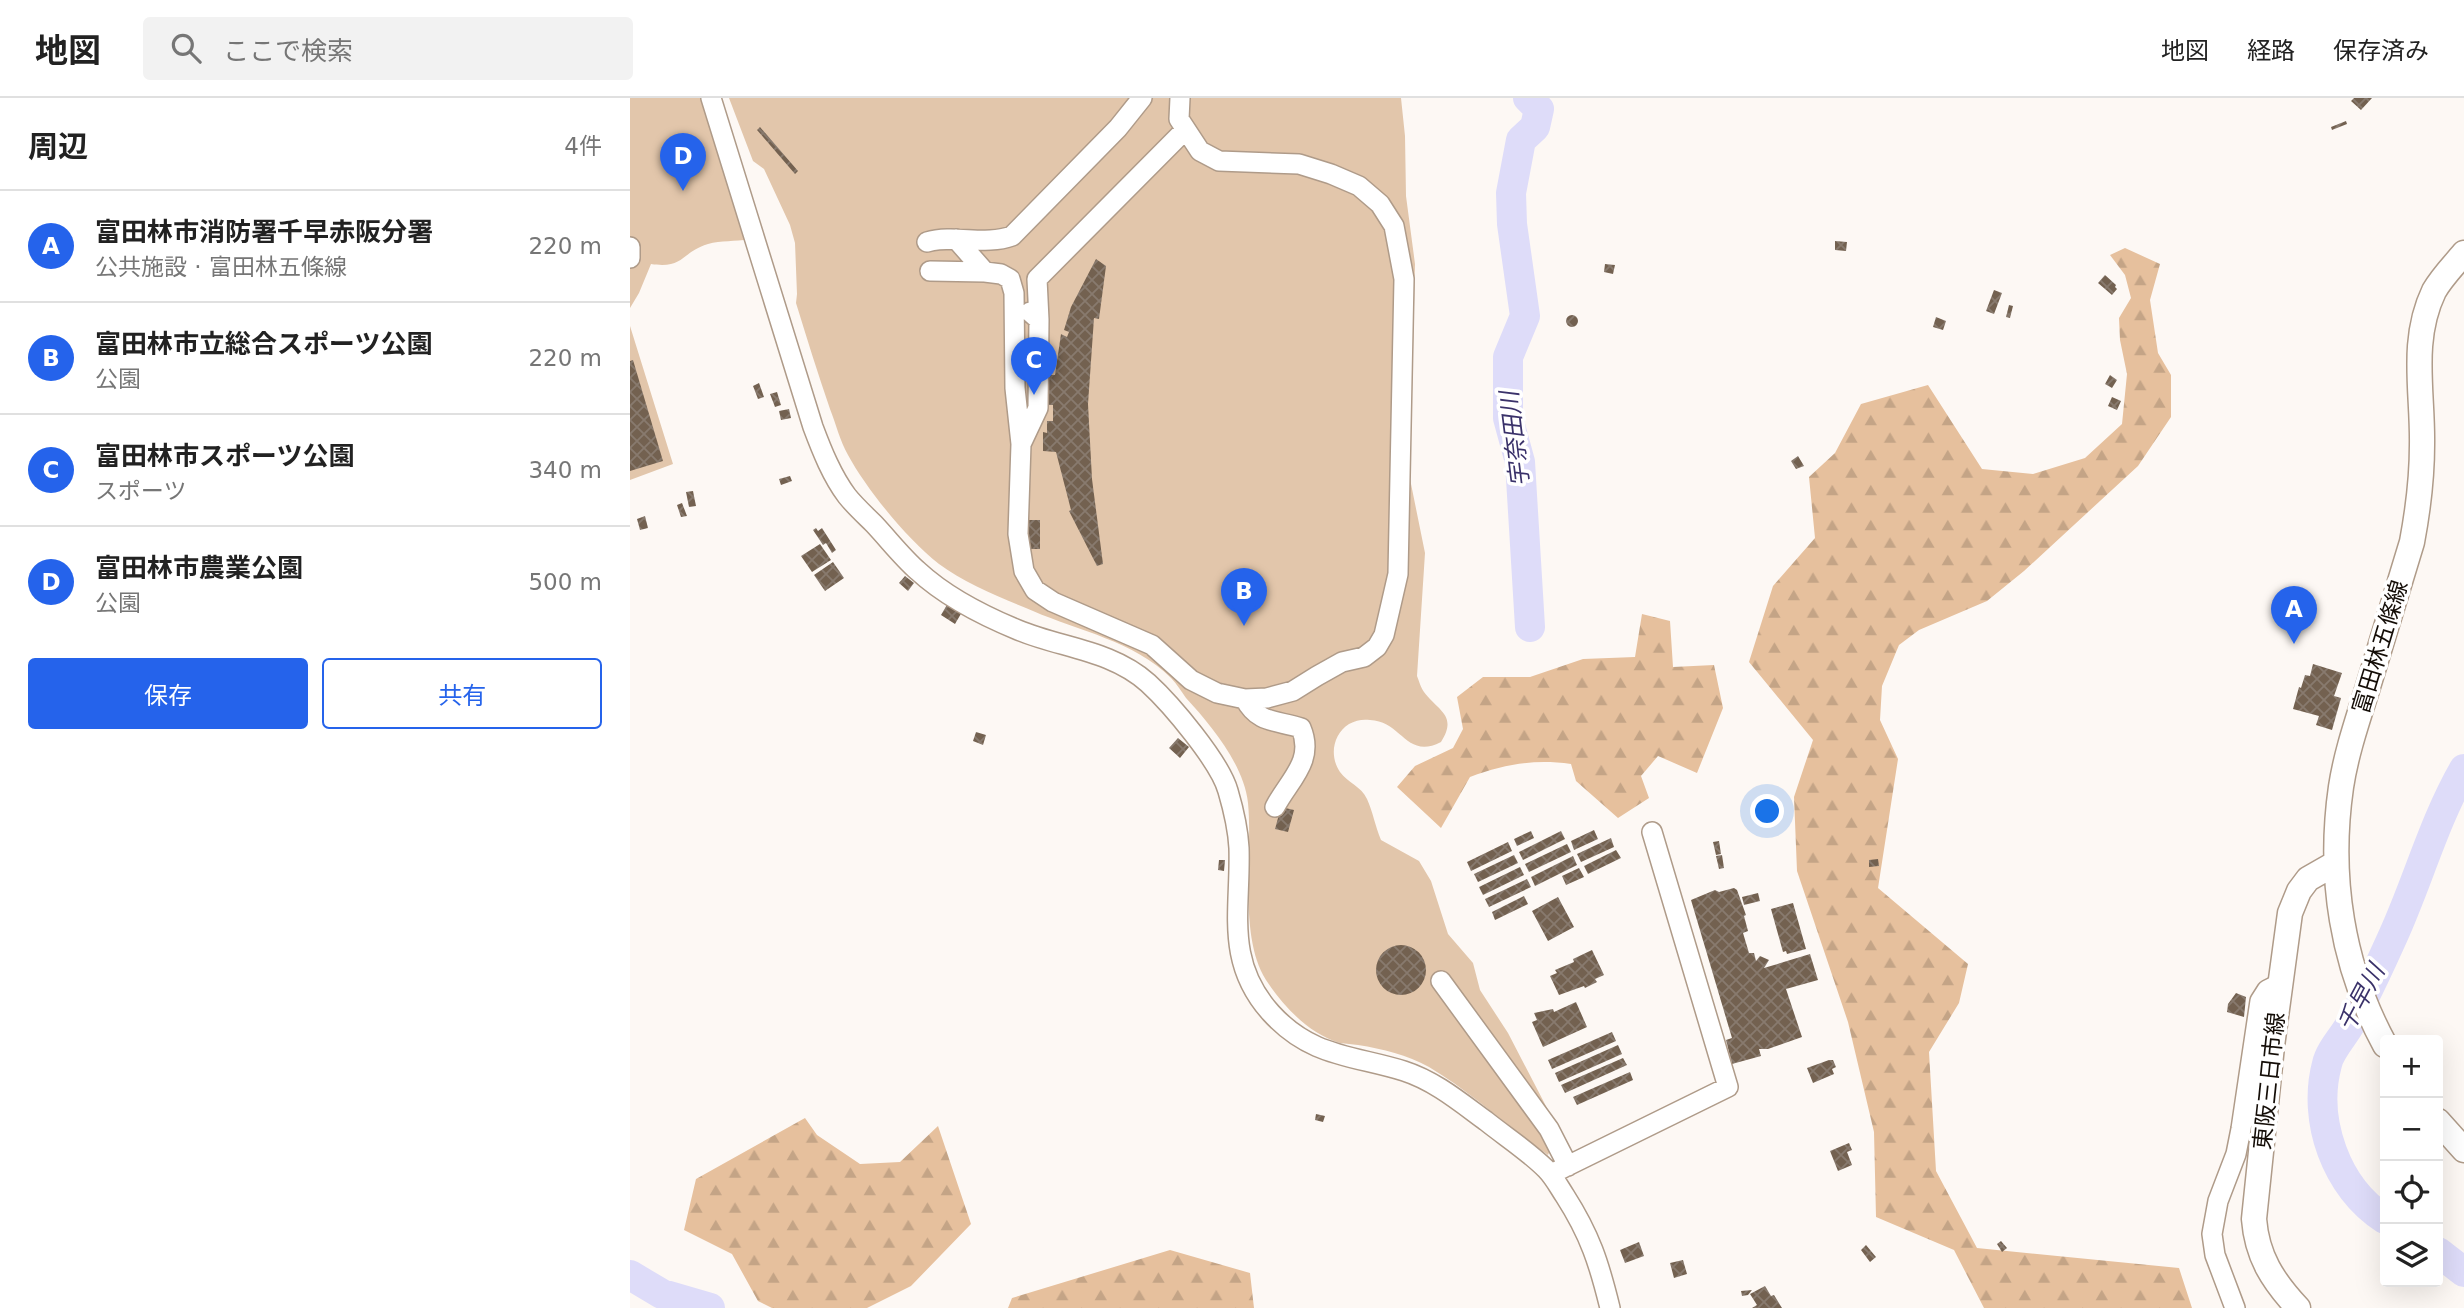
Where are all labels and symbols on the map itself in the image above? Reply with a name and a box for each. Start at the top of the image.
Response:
pin: D [660,133,706,191]
pin: C [1011,337,1057,395]
water label: 宇奈田川 [1495,387,1535,488]
pin: B [1221,568,1267,626]
street label: 富田林五條線 [2347,577,2413,717]
pin: A [2271,586,2317,644]
your location [1750,794,1784,828]
water label: 千早川 [2332,957,2392,1036]
street label: 東阪三日市線 [2249,1011,2289,1151]

